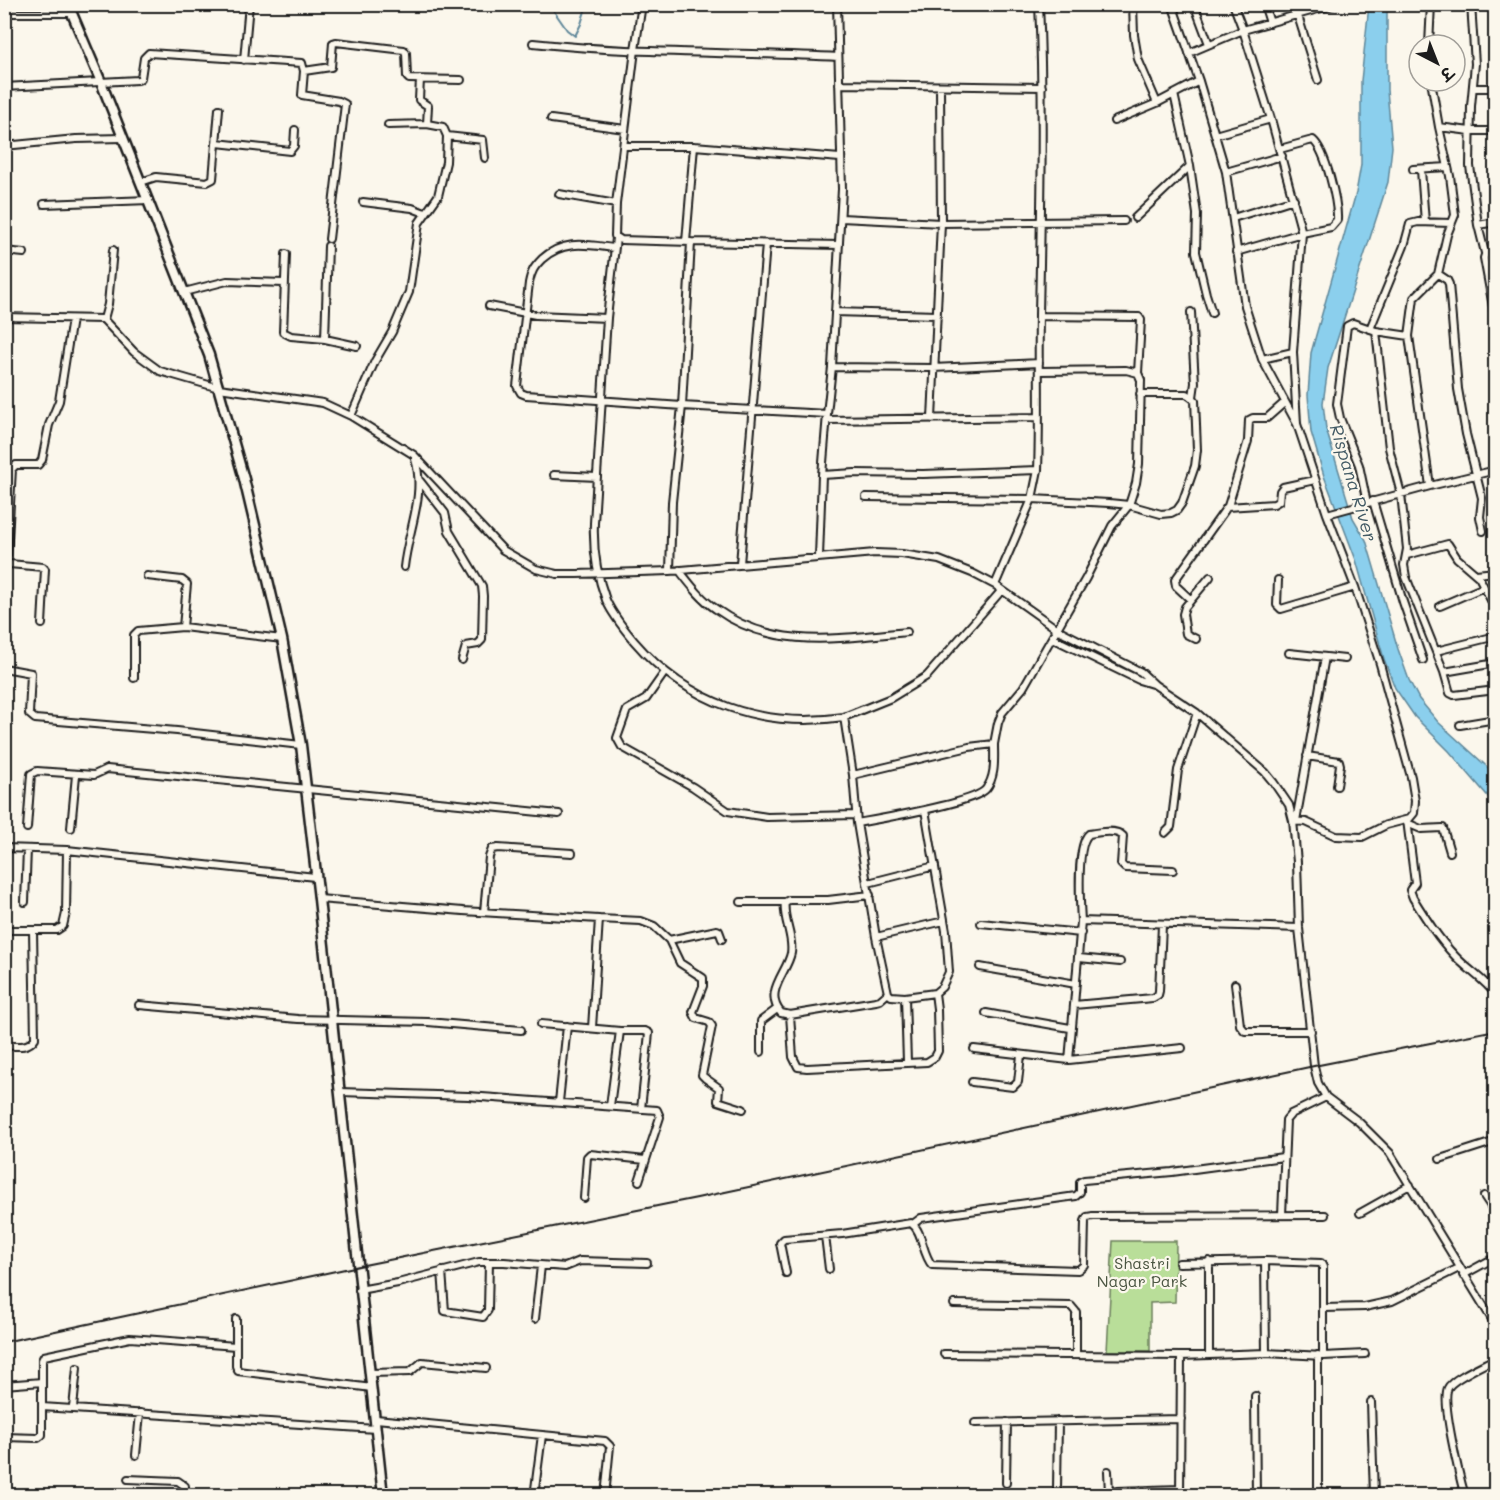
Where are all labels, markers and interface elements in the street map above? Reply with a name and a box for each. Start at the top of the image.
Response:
north arrow [1407,33,1467,93]
text: उ [1435,62,1460,87]
water label: Rispana River [1325,421,1383,544]
park label: Shastri Nagar Park [1097,1252,1187,1291]

